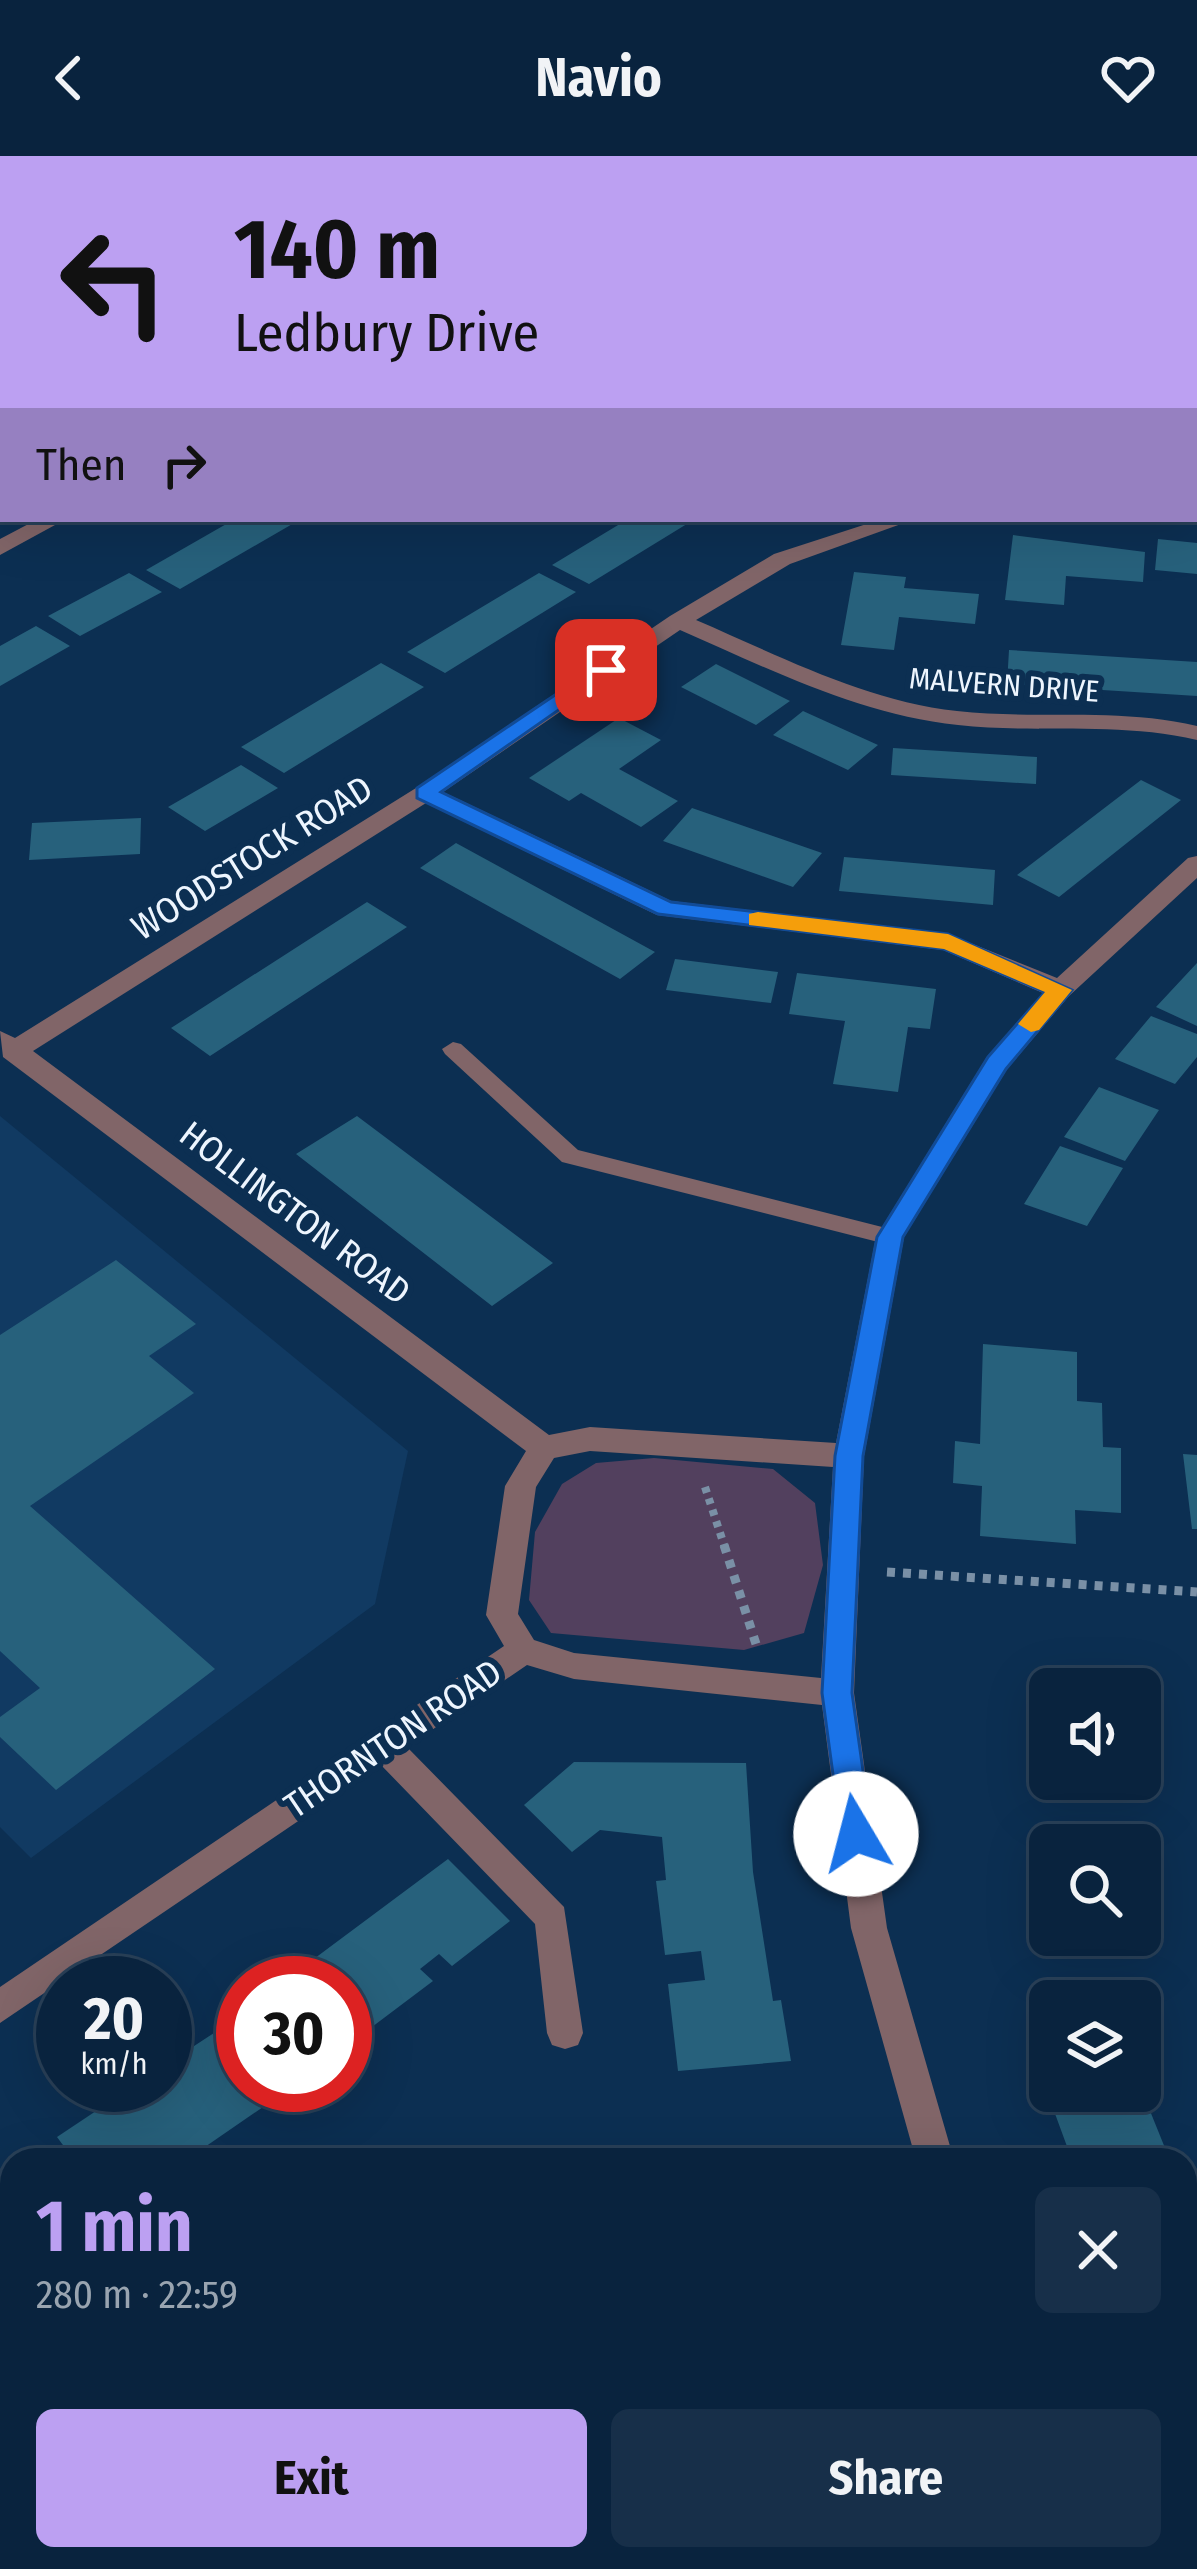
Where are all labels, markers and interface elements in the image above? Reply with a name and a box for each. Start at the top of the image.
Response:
icon: back [36,45,102,111]
icon: heart [1095,45,1161,111]
text: Navio [535,46,662,110]
text: 140 m [234,199,440,300]
icon: left [36,204,192,360]
text: Ledbury Drive [234,301,539,365]
icon: right [151,432,217,498]
text: Then [36,438,127,492]
pin [555,619,657,721]
icon: arrive [573,637,639,703]
street label: MALVERN DRIVE [908,660,1100,710]
street label: WOODSTOCK ROAD [124,766,380,950]
street label: HOLLINGTON ROAD [171,1112,419,1314]
street label: THORNTON ROAD [276,1650,510,1828]
map controls [1029,1668,1161,2112]
button: sound [1029,1668,1161,1800]
position arrow [793,1771,919,1897]
button: search [1029,1824,1161,1956]
speed limit sign: 30 [216,1956,372,2112]
button: layers [1029,1980,1161,2112]
text: 20 [84,1983,144,2055]
text: km/h [81,2046,147,2082]
text: 1 min [36,2184,193,2270]
button: close [1035,2187,1161,2313]
text: 280 m · 22:59 [36,2272,238,2318]
button: Exit [36,2409,587,2547]
button: Share [611,2409,1161,2547]

